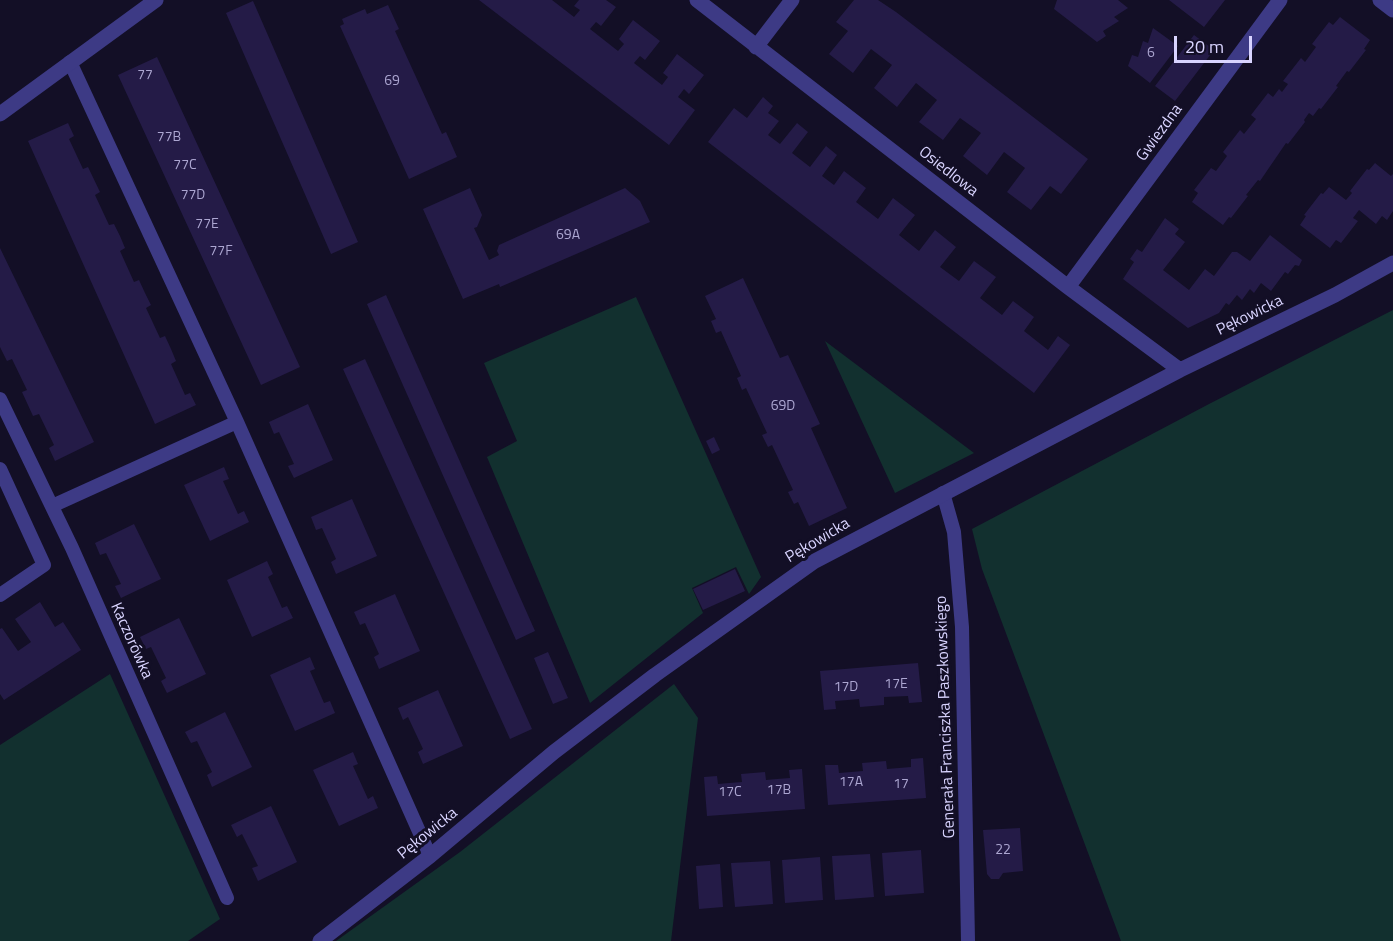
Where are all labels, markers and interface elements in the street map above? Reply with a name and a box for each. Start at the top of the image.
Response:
scale bar [1177,24,1255,62]
text: 20 m [1185,33,1224,60]
house number: 6 [1147,46,1155,62]
house number: 77 [137,68,153,84]
house number: 69 [384,74,400,90]
street label: Gwiezdna [1133,101,1187,165]
house number: 77B [157,130,181,146]
street label: Osiedlowa [914,143,982,201]
house number: 77C [173,158,197,174]
house number: 77D [181,188,205,204]
house number: 77E [195,217,219,233]
house number: 69A [556,228,580,244]
house number: 77F [209,244,233,260]
street label: Pękowicka [1214,292,1286,340]
house number: 69D [771,399,795,415]
street label: Pękowicka [782,514,854,568]
street label: Generała Franciszka Paszkowskiego [932,595,960,839]
street label: Kaczorówka [106,600,156,682]
house number: 17E [884,677,908,693]
house number: 17D [834,680,858,696]
house number: 17A [839,775,863,791]
house number: 17 [893,777,909,793]
house number: 17B [767,783,791,799]
house number: 17C [718,785,742,801]
street label: Pękowicka [394,804,462,864]
house number: 22 [995,843,1011,859]

